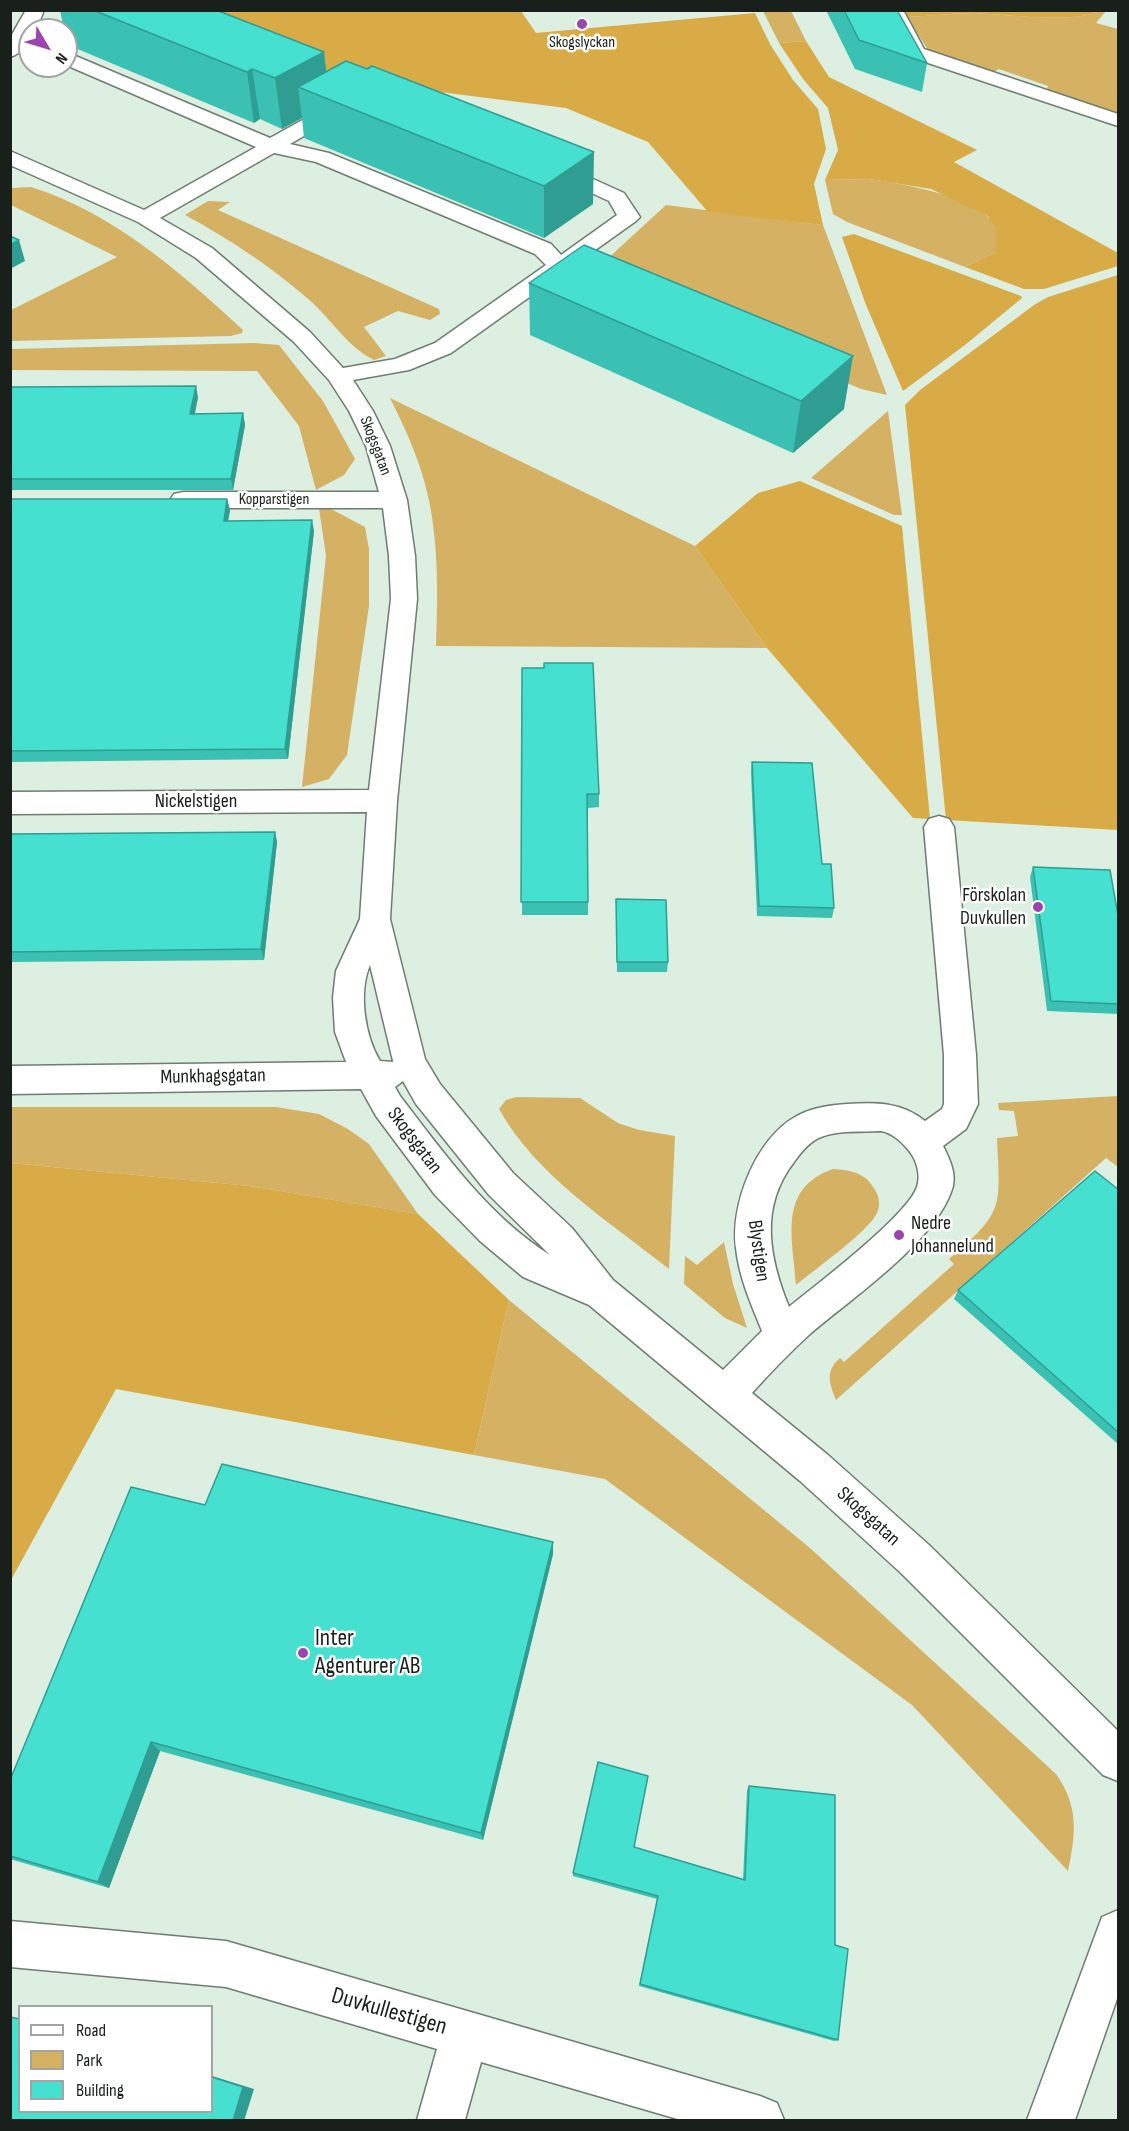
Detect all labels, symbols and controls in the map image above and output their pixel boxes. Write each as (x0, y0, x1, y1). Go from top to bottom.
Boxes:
marker: Skogslyckan (575, 17, 589, 31)
north arrow (18, 18, 78, 78)
place label: Skogslyckan (549, 33, 615, 53)
text: N (51, 49, 71, 67)
street label: Skogsgatan (355, 414, 395, 478)
street label: Kopparstigen (239, 490, 309, 510)
street label: Nickelstigen (155, 790, 237, 814)
place label: Förskolan Duvkullen (960, 884, 1026, 931)
marker: Förskolan Duvkullen (1031, 900, 1045, 914)
street label: Munkhagsgatan (160, 1064, 266, 1090)
street label: Skogsgatan (381, 1103, 447, 1179)
place label: Nedre Johannelund (911, 1212, 994, 1259)
street label: Blystigen (742, 1219, 774, 1283)
marker: Nedre Johannelund (892, 1228, 906, 1242)
street label: Skogsgatan (831, 1482, 905, 1552)
place label: Inter Agenturer AB (315, 1625, 420, 1681)
marker: Inter Agenturer AB (296, 1646, 310, 1660)
street label: Duvkullestigen (328, 1982, 450, 2042)
legend (18, 2005, 213, 2113)
text: Road (76, 2020, 106, 2041)
text: Park (76, 2050, 102, 2071)
text: Building (76, 2080, 124, 2101)

